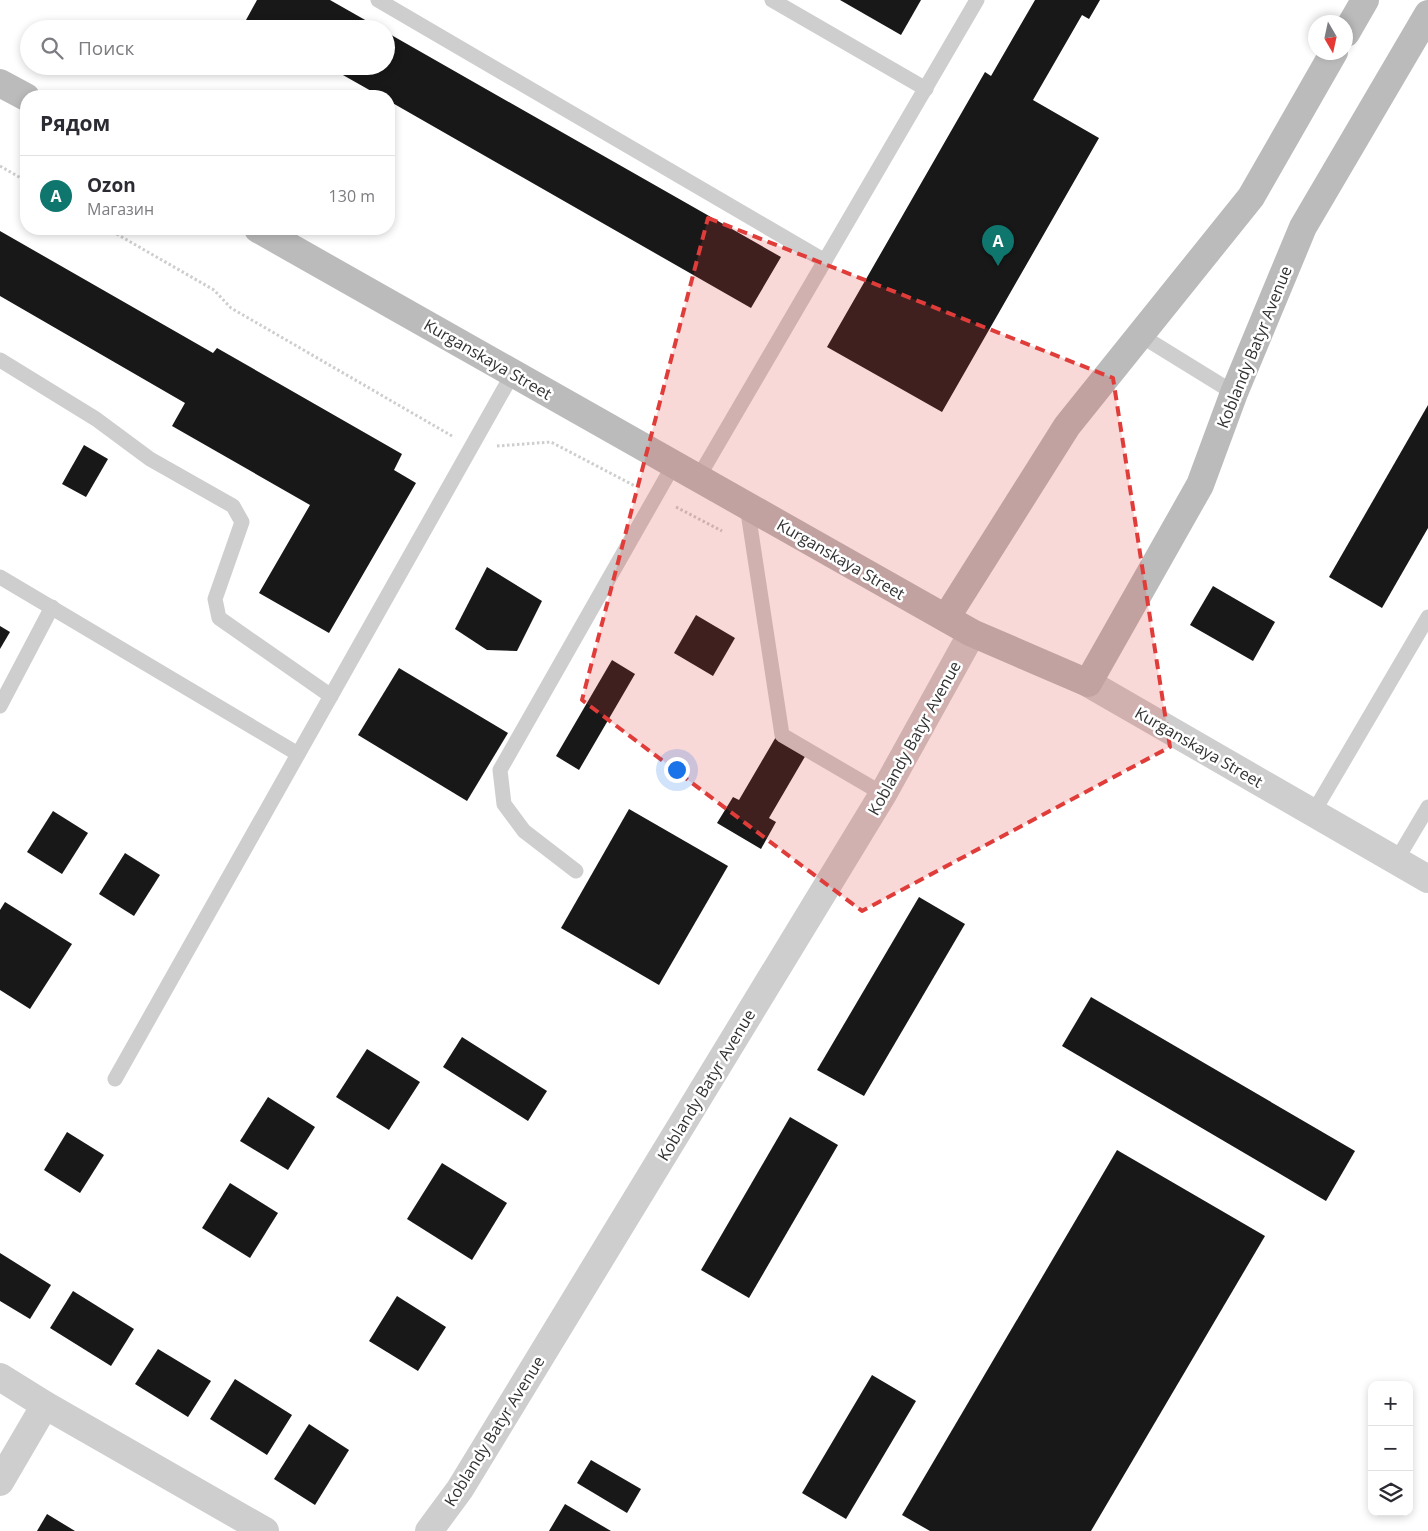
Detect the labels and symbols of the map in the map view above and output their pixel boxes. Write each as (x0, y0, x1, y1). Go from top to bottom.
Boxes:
north arrow (1308, 15, 1353, 60)
pin: A (982, 225, 1014, 266)
street label: Koblandy Batyr Avenue (1211, 263, 1297, 431)
street label: Kurganskaya Street (420, 313, 556, 405)
street label: Kurganskaya Street (773, 513, 909, 605)
street label: Koblandy Batyr Avenue (862, 657, 966, 819)
street label: Kurganskaya Street (1131, 701, 1267, 793)
your location (664, 757, 690, 783)
street label: Koblandy Batyr Avenue (652, 1005, 760, 1165)
street label: Koblandy Batyr Avenue (439, 1352, 549, 1510)

